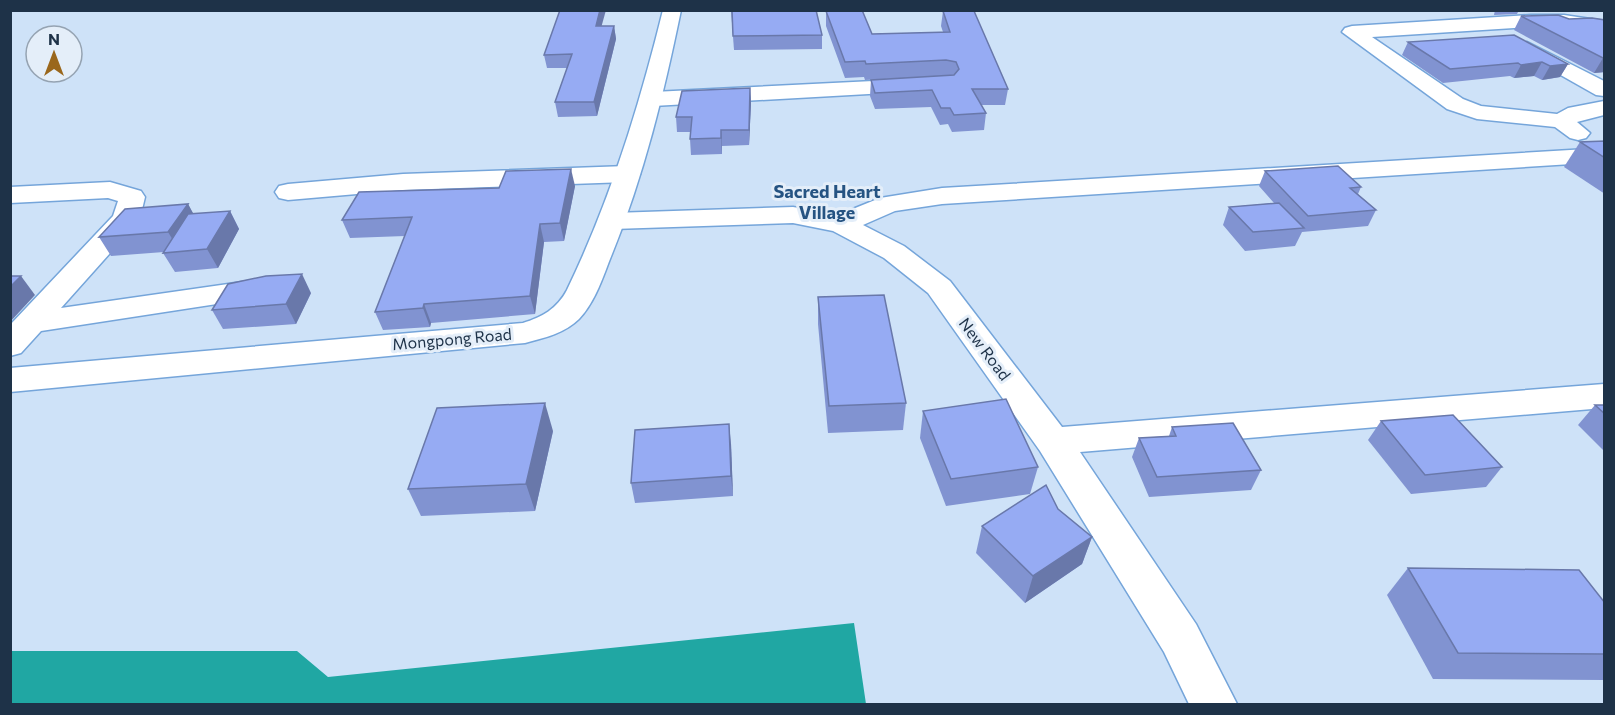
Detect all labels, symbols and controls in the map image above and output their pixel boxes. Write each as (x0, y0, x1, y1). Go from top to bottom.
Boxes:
north arrow (24, 24, 84, 84)
text: N (48, 29, 60, 48)
district label: Sacred Heart Village (773, 180, 881, 223)
street label: New Road (956, 314, 1015, 384)
street label: Mongpong Road (391, 324, 513, 353)

